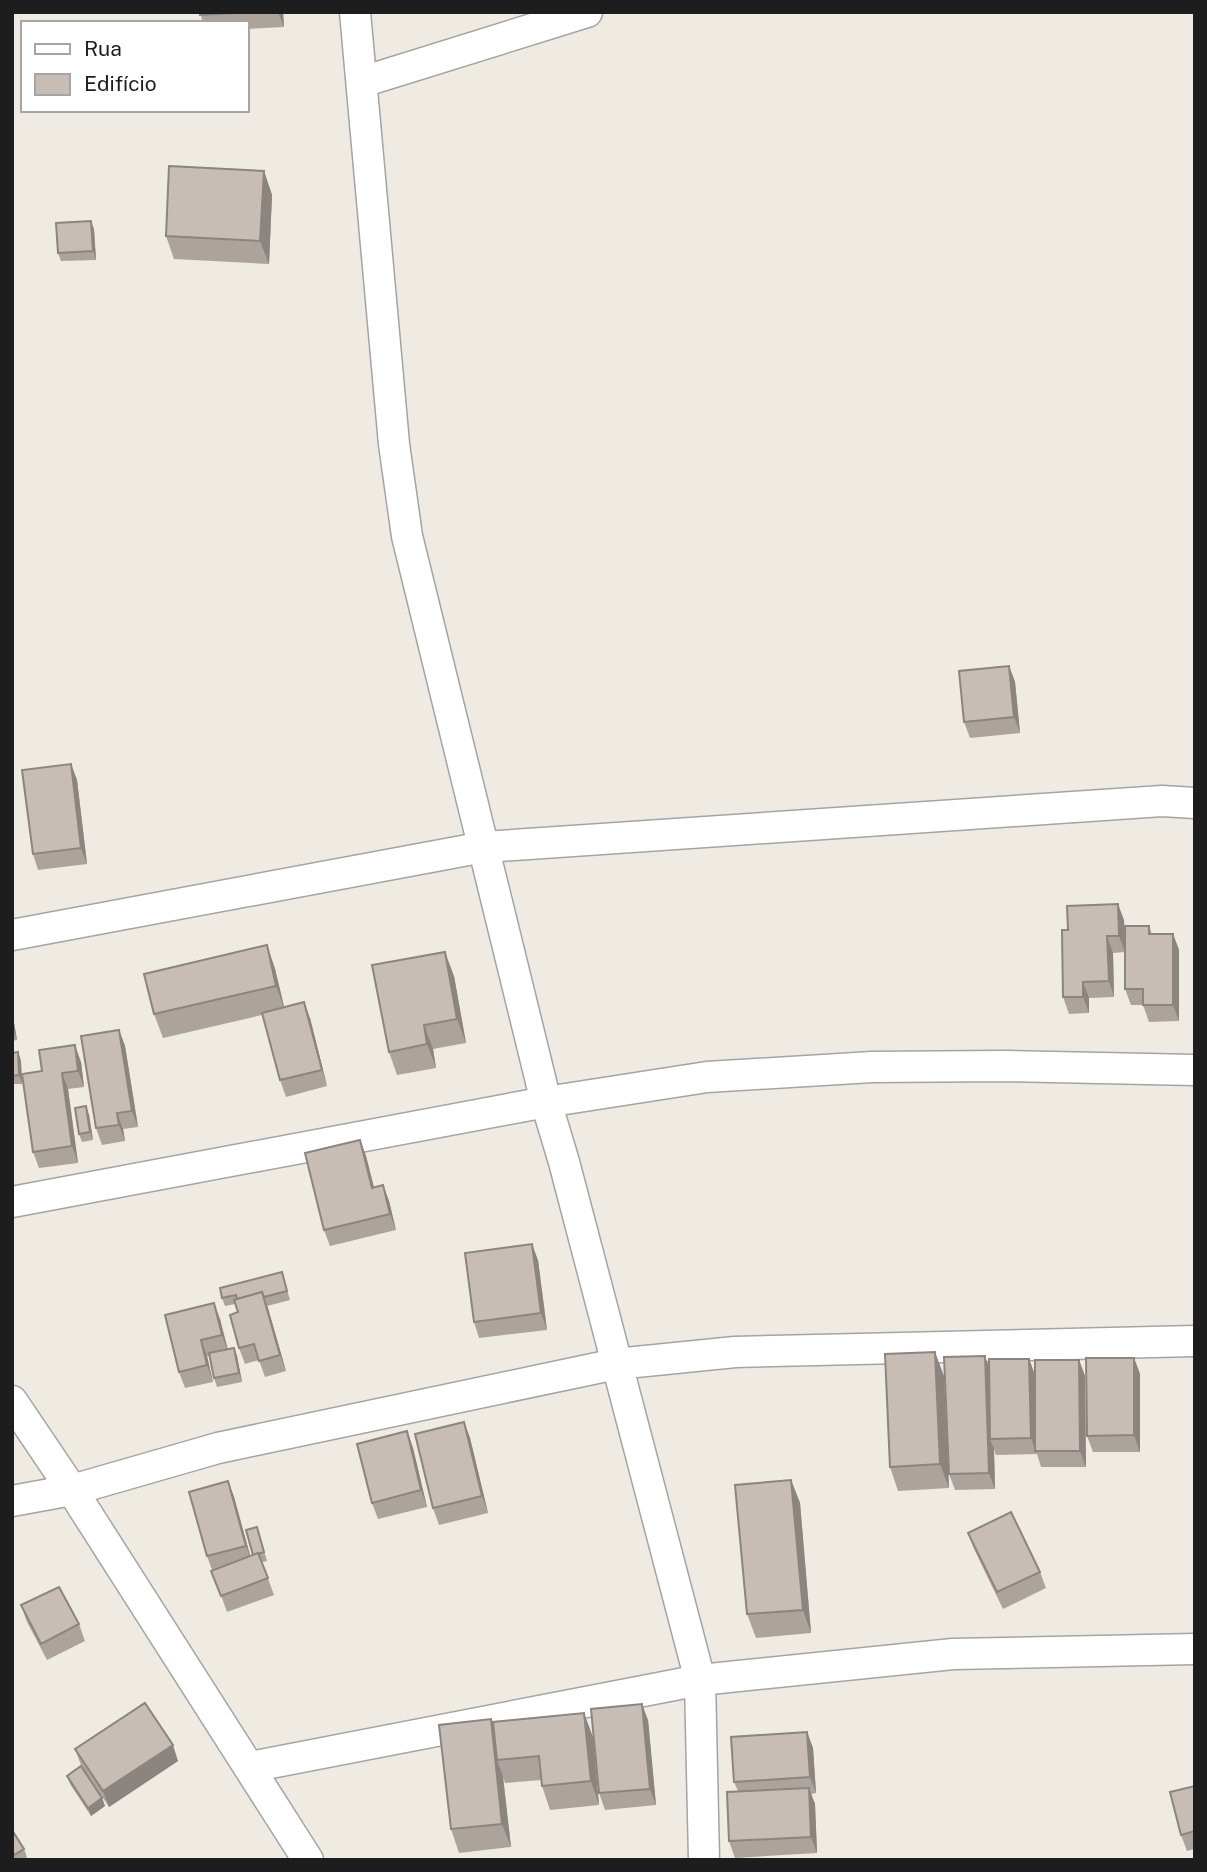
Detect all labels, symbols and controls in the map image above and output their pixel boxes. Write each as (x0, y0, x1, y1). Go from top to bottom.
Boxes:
legend (21, 21, 248, 112)
text: Rua (84, 36, 122, 61)
text: Edifício (84, 71, 157, 96)

